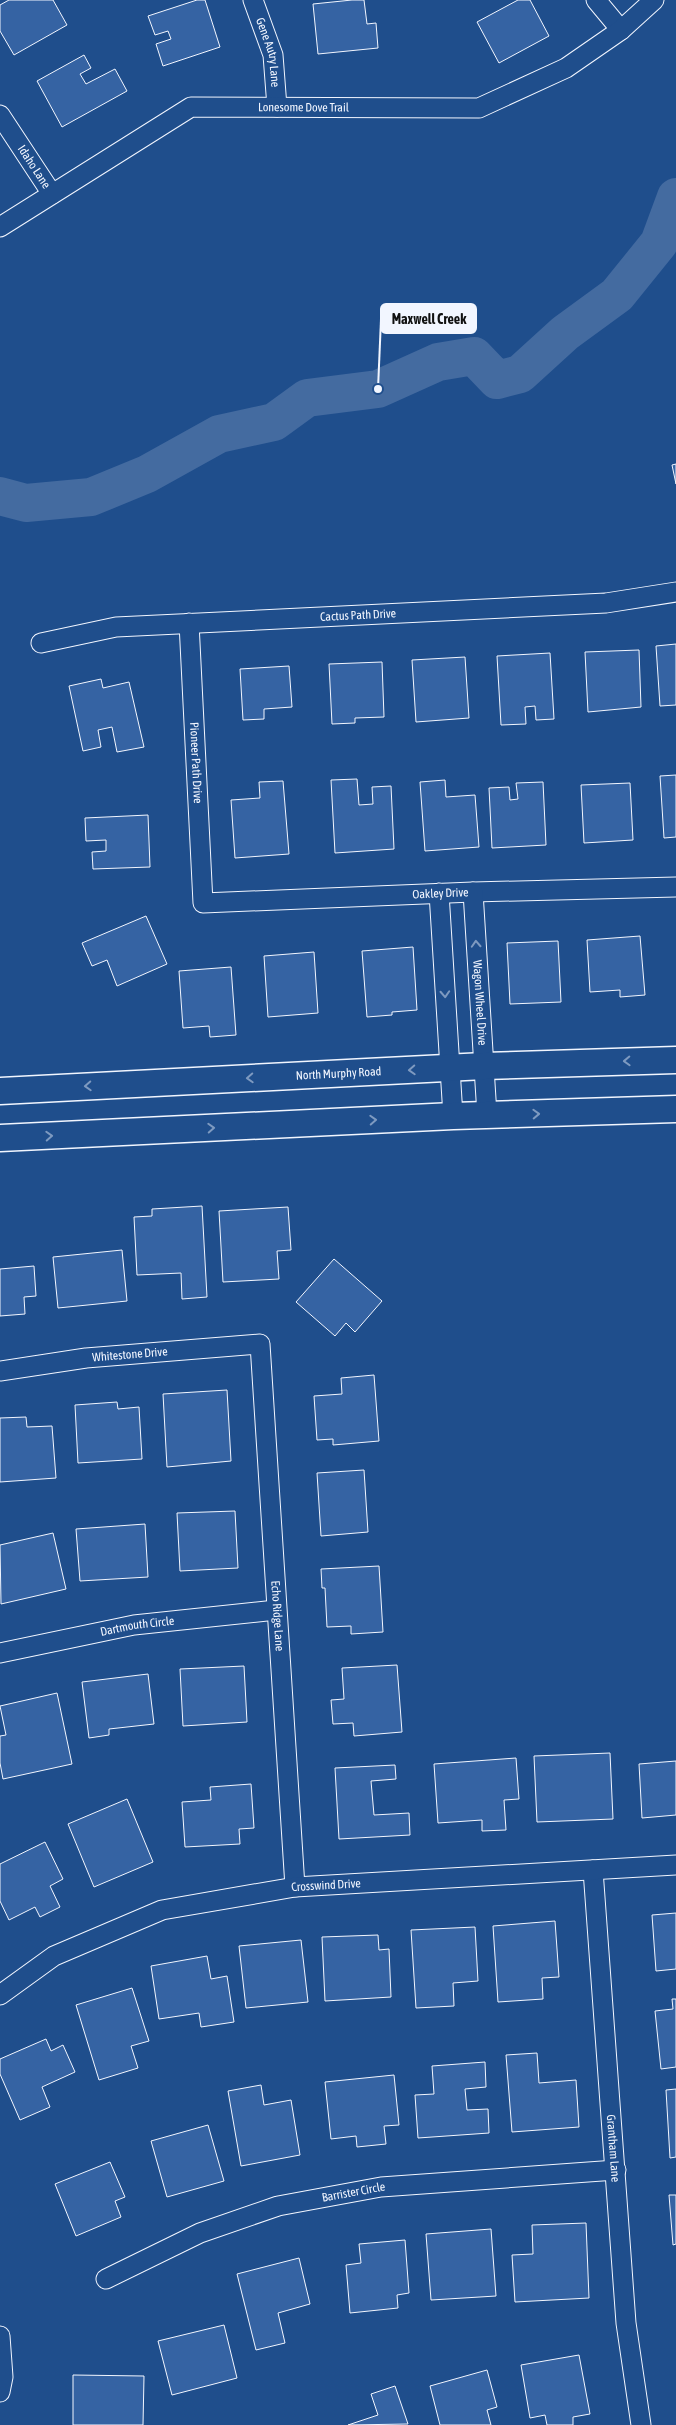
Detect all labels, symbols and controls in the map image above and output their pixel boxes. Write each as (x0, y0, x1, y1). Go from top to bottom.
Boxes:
street label: Gene Autry Lane (253, 16, 282, 88)
street label: Lonesome Dove Trail (258, 100, 350, 115)
street label: Idaho Lane (15, 142, 53, 191)
callout: Maxwell Creek (381, 304, 476, 333)
text: Maxwell Creek (392, 311, 467, 327)
street label: Cactus Path Drive (320, 606, 396, 624)
street label: Pioneer Path Drive (187, 722, 205, 804)
street label: Oakley Drive (412, 885, 469, 901)
one-way arrow (471, 940, 482, 948)
street label: Wagon Wheel Drive (470, 960, 490, 1046)
one-way arrow (440, 990, 451, 998)
one-way arrow (623, 1056, 631, 1066)
street label: North Murphy Road (295, 1064, 382, 1083)
one-way arrow (408, 1064, 416, 1075)
one-way arrow (246, 1073, 254, 1083)
one-way arrow (84, 1081, 92, 1092)
one-way arrow (532, 1108, 540, 1119)
one-way arrow (370, 1115, 378, 1125)
one-way arrow (208, 1123, 215, 1133)
one-way arrow (45, 1130, 53, 1141)
street label: Whitestone Drive (92, 1344, 168, 1364)
street label: Echo Ridge Lane (268, 1580, 287, 1652)
street label: Dartmouth Circle (99, 1614, 175, 1639)
street label: Crosswind Drive (290, 1876, 361, 1895)
street label: Grantham Lane (604, 2114, 623, 2183)
street label: Barrister Circle (321, 2180, 386, 2205)

